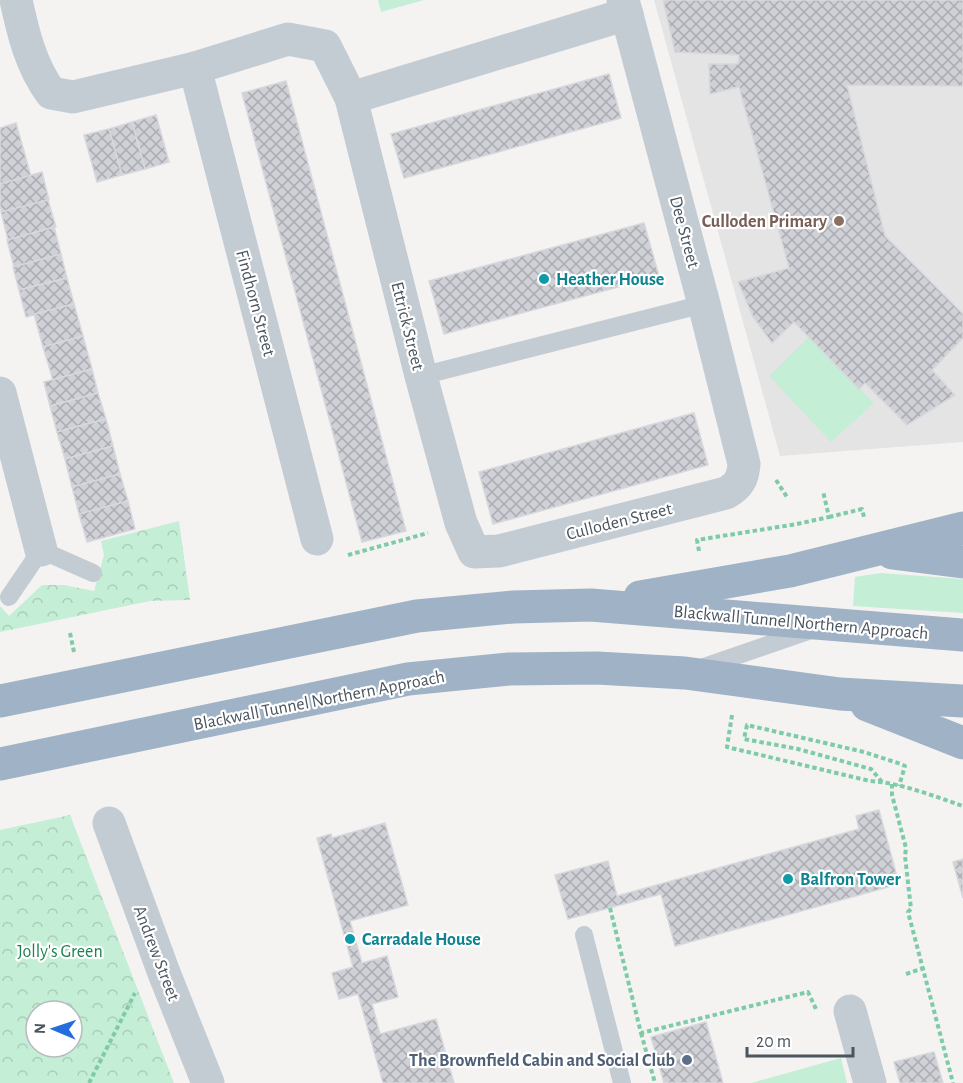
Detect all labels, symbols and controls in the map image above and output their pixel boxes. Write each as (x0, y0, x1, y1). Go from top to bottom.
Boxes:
street label: Dee Street (666, 194, 702, 270)
place label: Culloden Primary (702, 213, 828, 231)
marker: Culloden Primary (832, 214, 846, 228)
street label: Findhorn Street (232, 248, 278, 359)
place label: Heather House (556, 271, 664, 289)
marker: Heather House (537, 272, 551, 286)
street label: Ettrick Street (387, 280, 427, 373)
street label: Culloden Street (565, 500, 674, 544)
street label: Blackwall Tunnel Northern Approach (673, 603, 929, 643)
street label: Blackwall Tunnel Northern Approach (192, 668, 446, 734)
place label: Balfron Tower (800, 871, 901, 889)
marker: Balfron Tower (781, 872, 795, 886)
street label: Andrew Street (130, 903, 183, 1004)
place label: Carradale House (362, 931, 481, 949)
marker: Carradale House (343, 932, 357, 946)
park label: Jolly's Green (17, 943, 103, 961)
north arrow (24, 999, 84, 1059)
scale bar (747, 1020, 854, 1058)
text: N (32, 1023, 48, 1034)
text: 20 m (756, 1033, 791, 1051)
place label: The Brownfield Cabin and Social Club (409, 1052, 675, 1070)
marker: The Brownfield Cabin and Social Club (680, 1053, 694, 1067)

